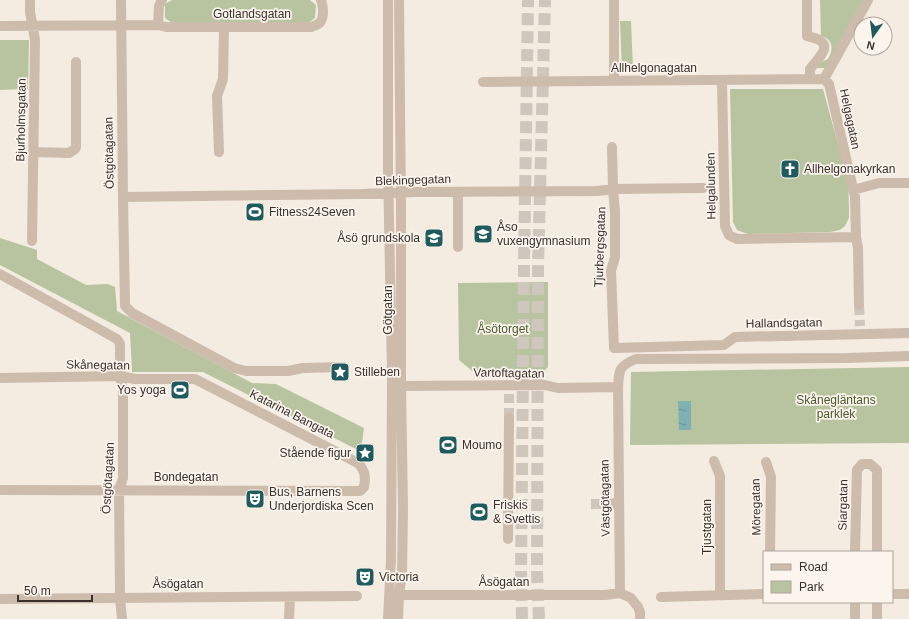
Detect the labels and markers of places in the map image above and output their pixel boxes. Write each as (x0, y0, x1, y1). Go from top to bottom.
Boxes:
church icon: Allhelgonakyrkan (779, 158, 801, 180)
place label: Allhelgonakyrkan (804, 162, 895, 176)
sports icon: Fitness24Seven (244, 201, 266, 223)
place label: Fitness24Seven (269, 205, 355, 219)
place label: Åso vuxengymnasium (497, 219, 590, 248)
school or university icon: Åso vuxengymnasium (472, 223, 494, 245)
school or university icon: Åsö grundskola (423, 227, 445, 249)
place label: Åsö grundskola (337, 230, 420, 245)
place icon: Stilleben (329, 361, 351, 383)
place label: Stilleben (354, 365, 400, 379)
sports icon: Yos yoga (169, 379, 191, 401)
place label: Yos yoga (117, 383, 166, 397)
sports icon: Moumo (437, 434, 459, 456)
place label: Moumo (462, 438, 502, 452)
place icon: Stående figur (354, 442, 376, 464)
place label: Stående figur (280, 446, 351, 460)
place label: Bus, Barnens Underjordiska Scen (269, 485, 374, 513)
theatre icon: Bus, Barnens Underjordiska Scen (244, 488, 266, 510)
place label: Friskis & Svettis (493, 498, 540, 526)
sports icon: Friskis & Svettis (468, 501, 490, 523)
theatre icon: Victoria (354, 566, 376, 588)
place label: Victoria (379, 570, 419, 584)

